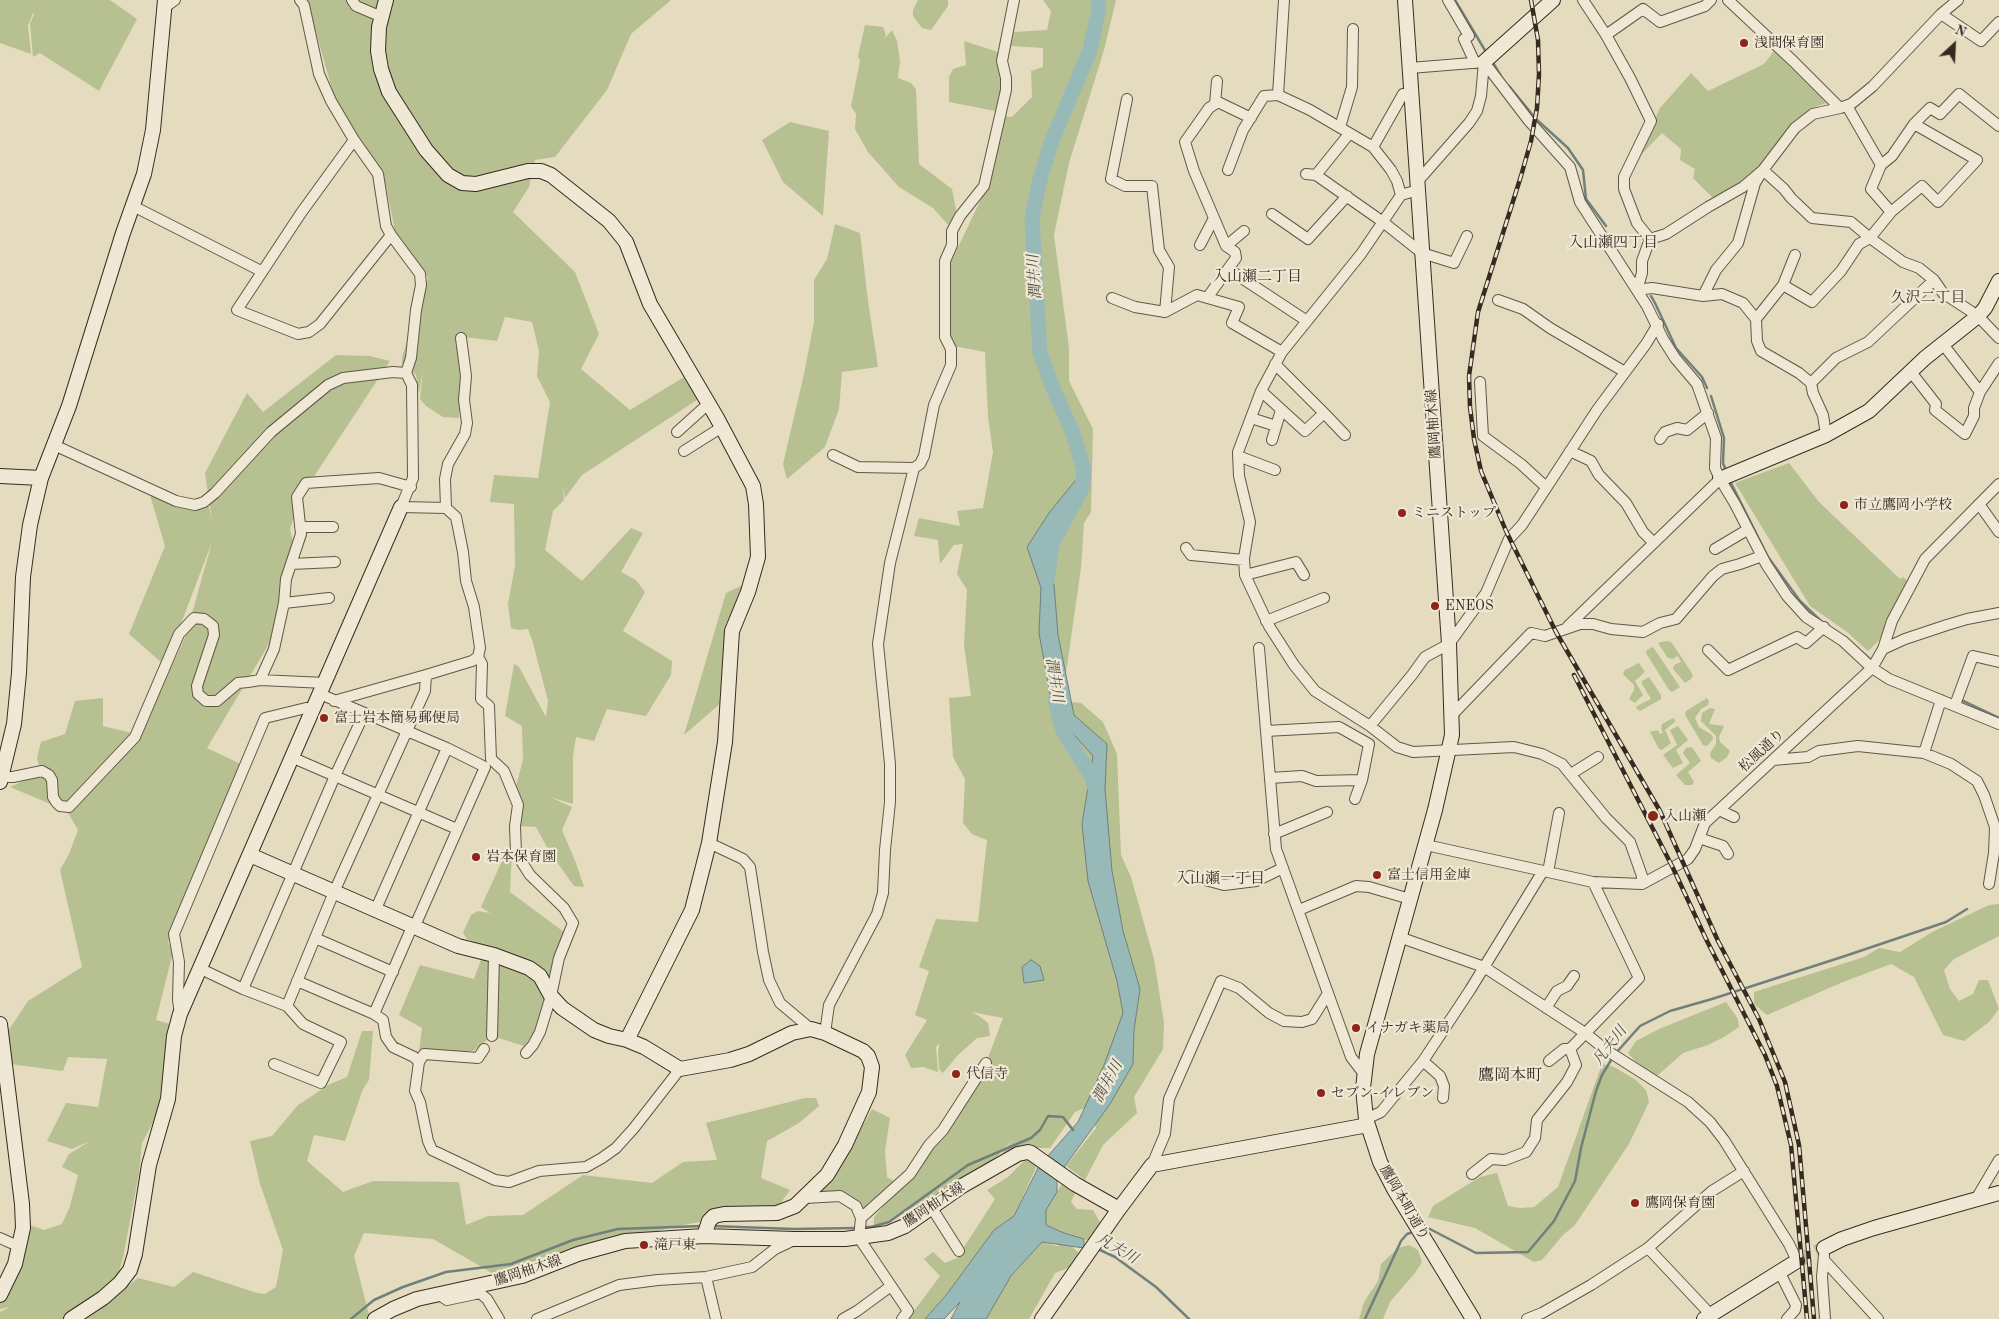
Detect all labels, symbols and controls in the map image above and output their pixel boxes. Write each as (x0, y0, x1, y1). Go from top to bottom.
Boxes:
north arrow (1929, 20, 1979, 70)
text: N (1953, 23, 1968, 40)
place label: 浅間保育園 (1754, 35, 1824, 51)
marker: 浅間保育園 (1738, 37, 1750, 49)
district label: 入山瀬四丁目 (1568, 234, 1658, 252)
water label: 潤井川 (1024, 254, 1046, 300)
district label: 入山瀬二丁目 (1212, 268, 1302, 286)
district label: 久沢二丁目 (1891, 289, 1965, 307)
street label: 鷹岡柚木線 (1423, 388, 1445, 460)
place label: 市立鷹岡小学校 (1854, 497, 1952, 513)
marker: 市立鷹岡小学校 (1838, 499, 1850, 511)
place label: ミニストップ (1412, 505, 1496, 521)
marker: ミニストップ (1396, 507, 1408, 519)
place label: ENEOS (1445, 598, 1494, 614)
marker: ENEOS (1429, 600, 1441, 612)
water label: 潤井川 (1042, 656, 1066, 704)
place label: 富士岩本簡易郵便局 (334, 710, 460, 726)
marker: 富士岩本簡易郵便局 (318, 712, 330, 724)
street label: 松風通り (1736, 726, 1788, 776)
place label: 入山瀬 (1664, 808, 1706, 824)
marker: 入山瀬 (1646, 809, 1660, 823)
place label: 岩本保育園 (486, 849, 556, 865)
marker: 岩本保育園 (470, 851, 482, 863)
place label: 富士信用金庫 (1387, 867, 1471, 883)
marker: 富士信用金庫 (1371, 869, 1383, 881)
district label: 入山瀬一丁目 (1175, 870, 1265, 888)
place label: イナガキ薬局 (1366, 1020, 1450, 1036)
marker: イナガキ薬局 (1350, 1022, 1362, 1034)
water label: 凡夫川 (1589, 1023, 1631, 1069)
water label: 潤井川 (1089, 1058, 1127, 1106)
place label: 代信寺 (966, 1066, 1008, 1082)
district label: 鷹岡本町 (1478, 1066, 1542, 1086)
marker: 代信寺 (950, 1068, 962, 1080)
place label: セブン-イレブン (1331, 1085, 1434, 1101)
marker: セブン-イレブン (1315, 1087, 1327, 1099)
street label: 鷹岡本町通り (1376, 1162, 1432, 1244)
street label: 鷹岡柚木線 (900, 1179, 968, 1231)
place label: 鷹岡保育園 (1645, 1195, 1715, 1211)
marker: 鷹岡保育園 (1629, 1197, 1641, 1209)
water label: 凡夫川 (1093, 1230, 1141, 1268)
place label: 滝戸東 (654, 1237, 696, 1253)
marker: 滝戸東 (638, 1239, 650, 1251)
street label: 鷹岡柚木線 (492, 1252, 564, 1290)

